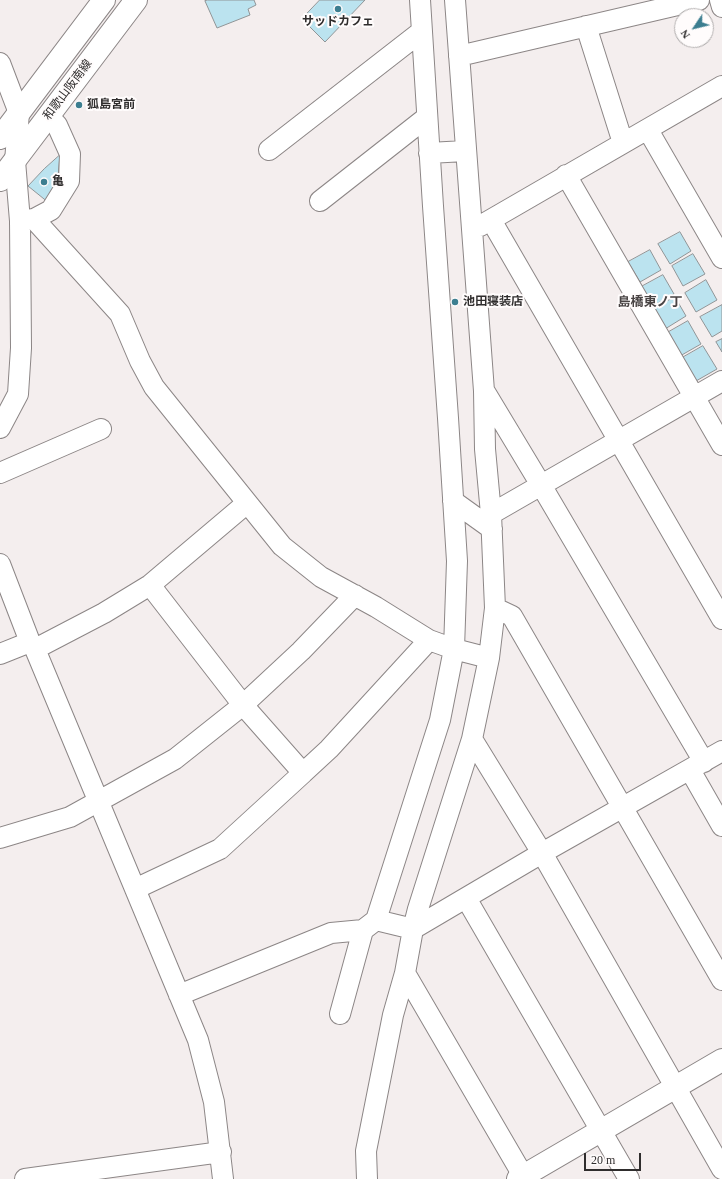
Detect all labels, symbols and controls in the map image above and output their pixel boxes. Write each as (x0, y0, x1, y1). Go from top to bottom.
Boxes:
marker: サッドカフェ (333, 4, 343, 14)
north arrow (674, 8, 714, 48)
place label: サッドカフェ (302, 15, 374, 29)
text: N (678, 28, 692, 41)
street label: 和歌山阪南線 (41, 57, 95, 123)
place label: 狐島宮前 (87, 98, 135, 112)
marker: 狐島宮前 (74, 100, 84, 110)
place label: 亀 (52, 175, 64, 189)
marker: 亀 (39, 177, 49, 187)
place label: 池田寝装店 (463, 295, 523, 309)
district label: 島橋東ノ丁 (618, 295, 682, 311)
marker: 池田寝装店 (450, 297, 460, 307)
scale bar (586, 1145, 643, 1171)
text: 20 m (591, 1153, 615, 1167)

